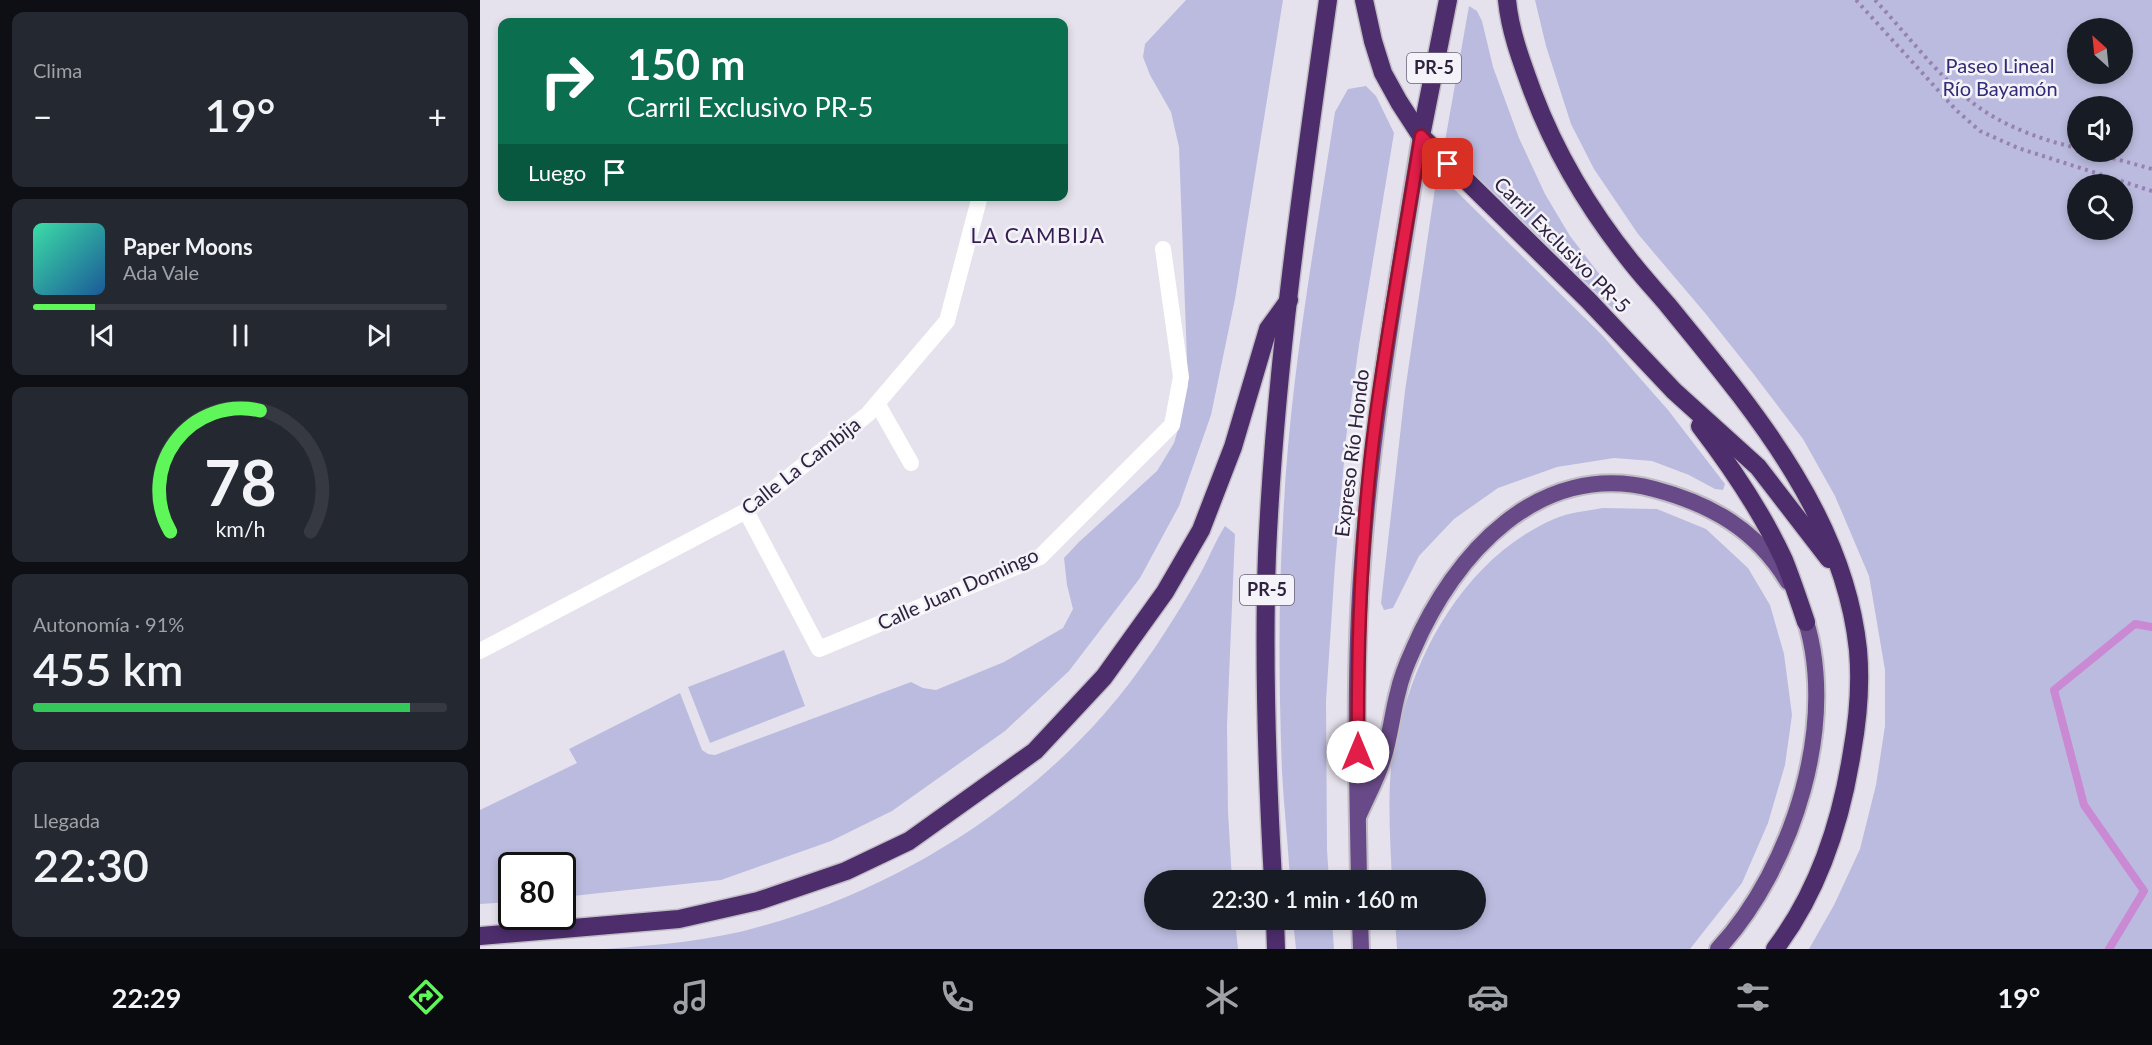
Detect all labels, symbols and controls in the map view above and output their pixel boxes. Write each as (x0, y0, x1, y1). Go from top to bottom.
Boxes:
north arrow (2067, 18, 2133, 84)
map controls (2067, 18, 2133, 240)
text: 150 m (627, 39, 745, 89)
icon: right (528, 42, 606, 120)
road number: PR-5 (1407, 53, 1461, 83)
park label: Paseo Lineal Río Bayamón (1942, 53, 2058, 100)
text: Clima (33, 58, 82, 82)
text: 19° (205, 88, 275, 142)
text: Carril Exclusivo PR-5 (627, 90, 873, 123)
text: − (33, 96, 52, 136)
text: + (428, 96, 447, 136)
button: sound (2067, 96, 2133, 162)
pin (1422, 138, 1473, 189)
icon: arrive (1431, 147, 1464, 180)
icon: arrive (598, 156, 631, 189)
text: Luego (528, 159, 586, 186)
street label: Carril Exclusivo PR-5 (1490, 171, 1636, 317)
button: search (2067, 174, 2133, 240)
district label: LA CAMBIJA (971, 222, 1105, 247)
text: Paper Moons (123, 233, 253, 260)
text: Ada Vale (123, 260, 199, 284)
icon: previous (86, 319, 119, 352)
icon: pause (224, 319, 257, 352)
icon: next (362, 319, 395, 352)
street label: Expreso Río Hondo (1329, 368, 1373, 538)
street label: Calle La Cambija (736, 411, 865, 519)
text: 78 (204, 444, 276, 519)
text: km/h (215, 516, 265, 542)
street label: Calle Juan Domingo (873, 542, 1042, 634)
road number: PR-5 (1240, 575, 1294, 605)
text: Autonomía · 91% (33, 612, 184, 636)
text: 455 km (33, 642, 183, 696)
position arrow (1326, 720, 1390, 784)
text: Llegada (33, 808, 100, 832)
text: 22:30 (33, 838, 149, 892)
speed limit sign: 80 (498, 852, 576, 930)
text: 22:30 · 1 min · 160 m (1212, 886, 1418, 913)
icon: directions (405, 976, 447, 1018)
icon: music (670, 976, 712, 1018)
icon: phone (936, 976, 978, 1018)
icon: climate (1201, 976, 1243, 1018)
icon: car (1467, 976, 1509, 1018)
icon: filters (1732, 976, 1774, 1018)
text: 22:29 (112, 981, 181, 1014)
text: 19° (1998, 981, 2040, 1014)

